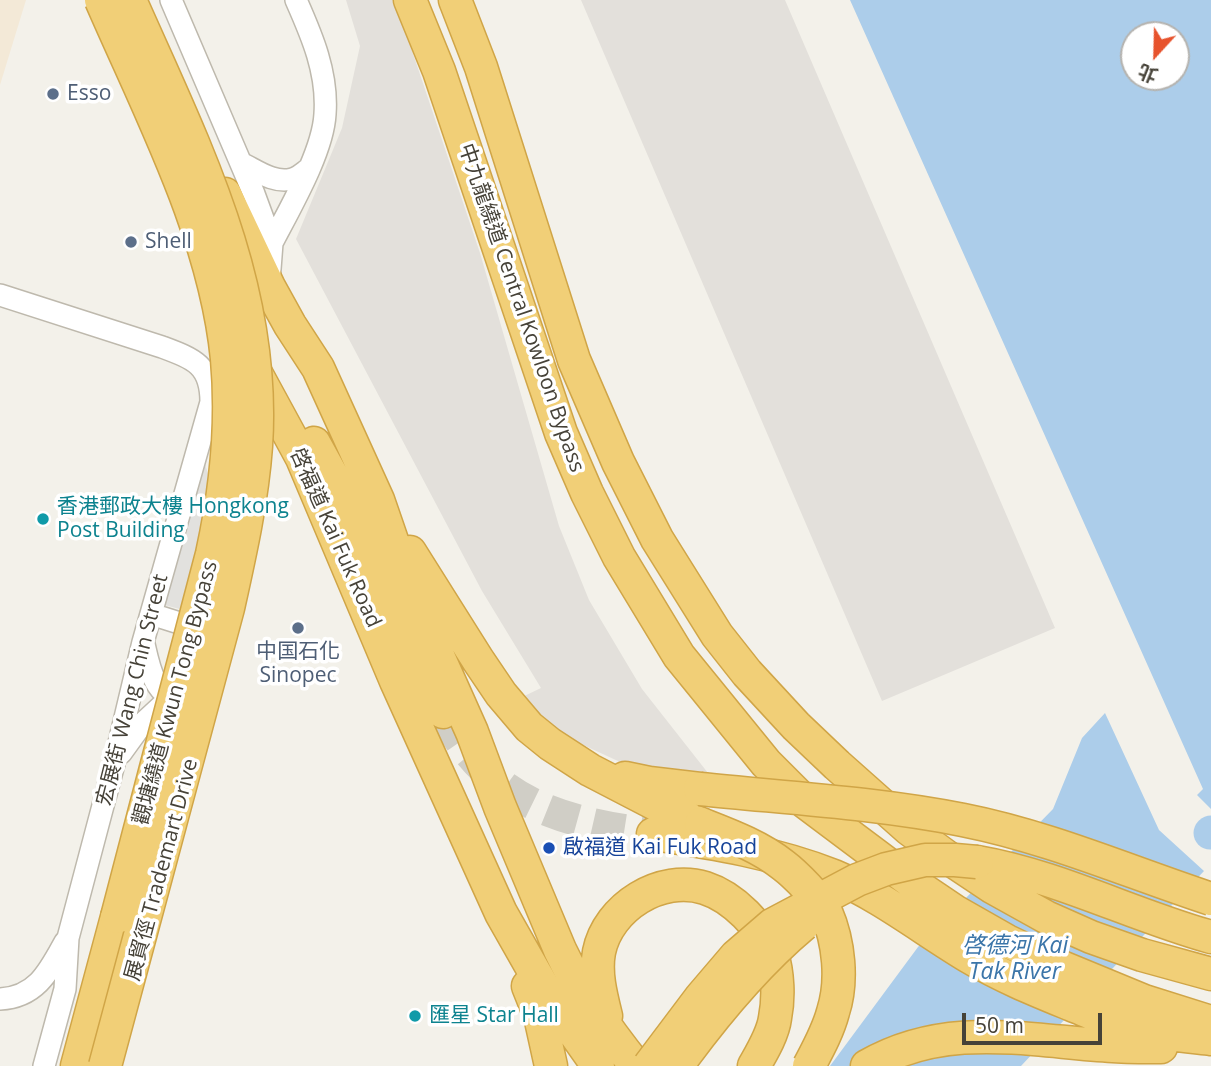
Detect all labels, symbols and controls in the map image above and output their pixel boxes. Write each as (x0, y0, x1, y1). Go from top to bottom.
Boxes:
north arrow (1120, 21, 1190, 91)
text: 北 (1134, 58, 1162, 89)
place label: Esso (67, 81, 111, 107)
marker: Esso (45, 86, 61, 102)
street label: 中九龍繞道 Central Kowloon Bypass (453, 140, 589, 476)
place label: Shell (145, 229, 192, 255)
marker: Shell (123, 234, 139, 250)
street label: 啓福道 Kai Fuk Road (284, 444, 386, 632)
place label: 香港郵政大樓 Hongkong Post Building (57, 494, 289, 544)
marker: 香港郵政大樓 Hongkong Post Building (35, 511, 51, 527)
street label: 觀塘繞道 Kwun Tong Bypass (129, 558, 223, 828)
street label: 宏展街 Wang Chin Street (92, 572, 174, 808)
marker: 中国石化 Sinopec (290, 620, 306, 636)
place label: 中国石化 Sinopec (256, 639, 340, 689)
street label: 展貿徑 Trademart Drive (120, 756, 204, 984)
place label: 啟福道 Kai Fuk Road (563, 835, 757, 861)
marker: 啟福道 Kai Fuk Road (541, 840, 557, 856)
water label: 啓德河 Kai Tak River (962, 932, 1068, 986)
scale bar (966, 1000, 1106, 1044)
place label: 匯星 Star Hall (429, 1003, 559, 1029)
marker: 匯星 Star Hall (407, 1008, 423, 1024)
text: 50 m (975, 1011, 1024, 1039)

